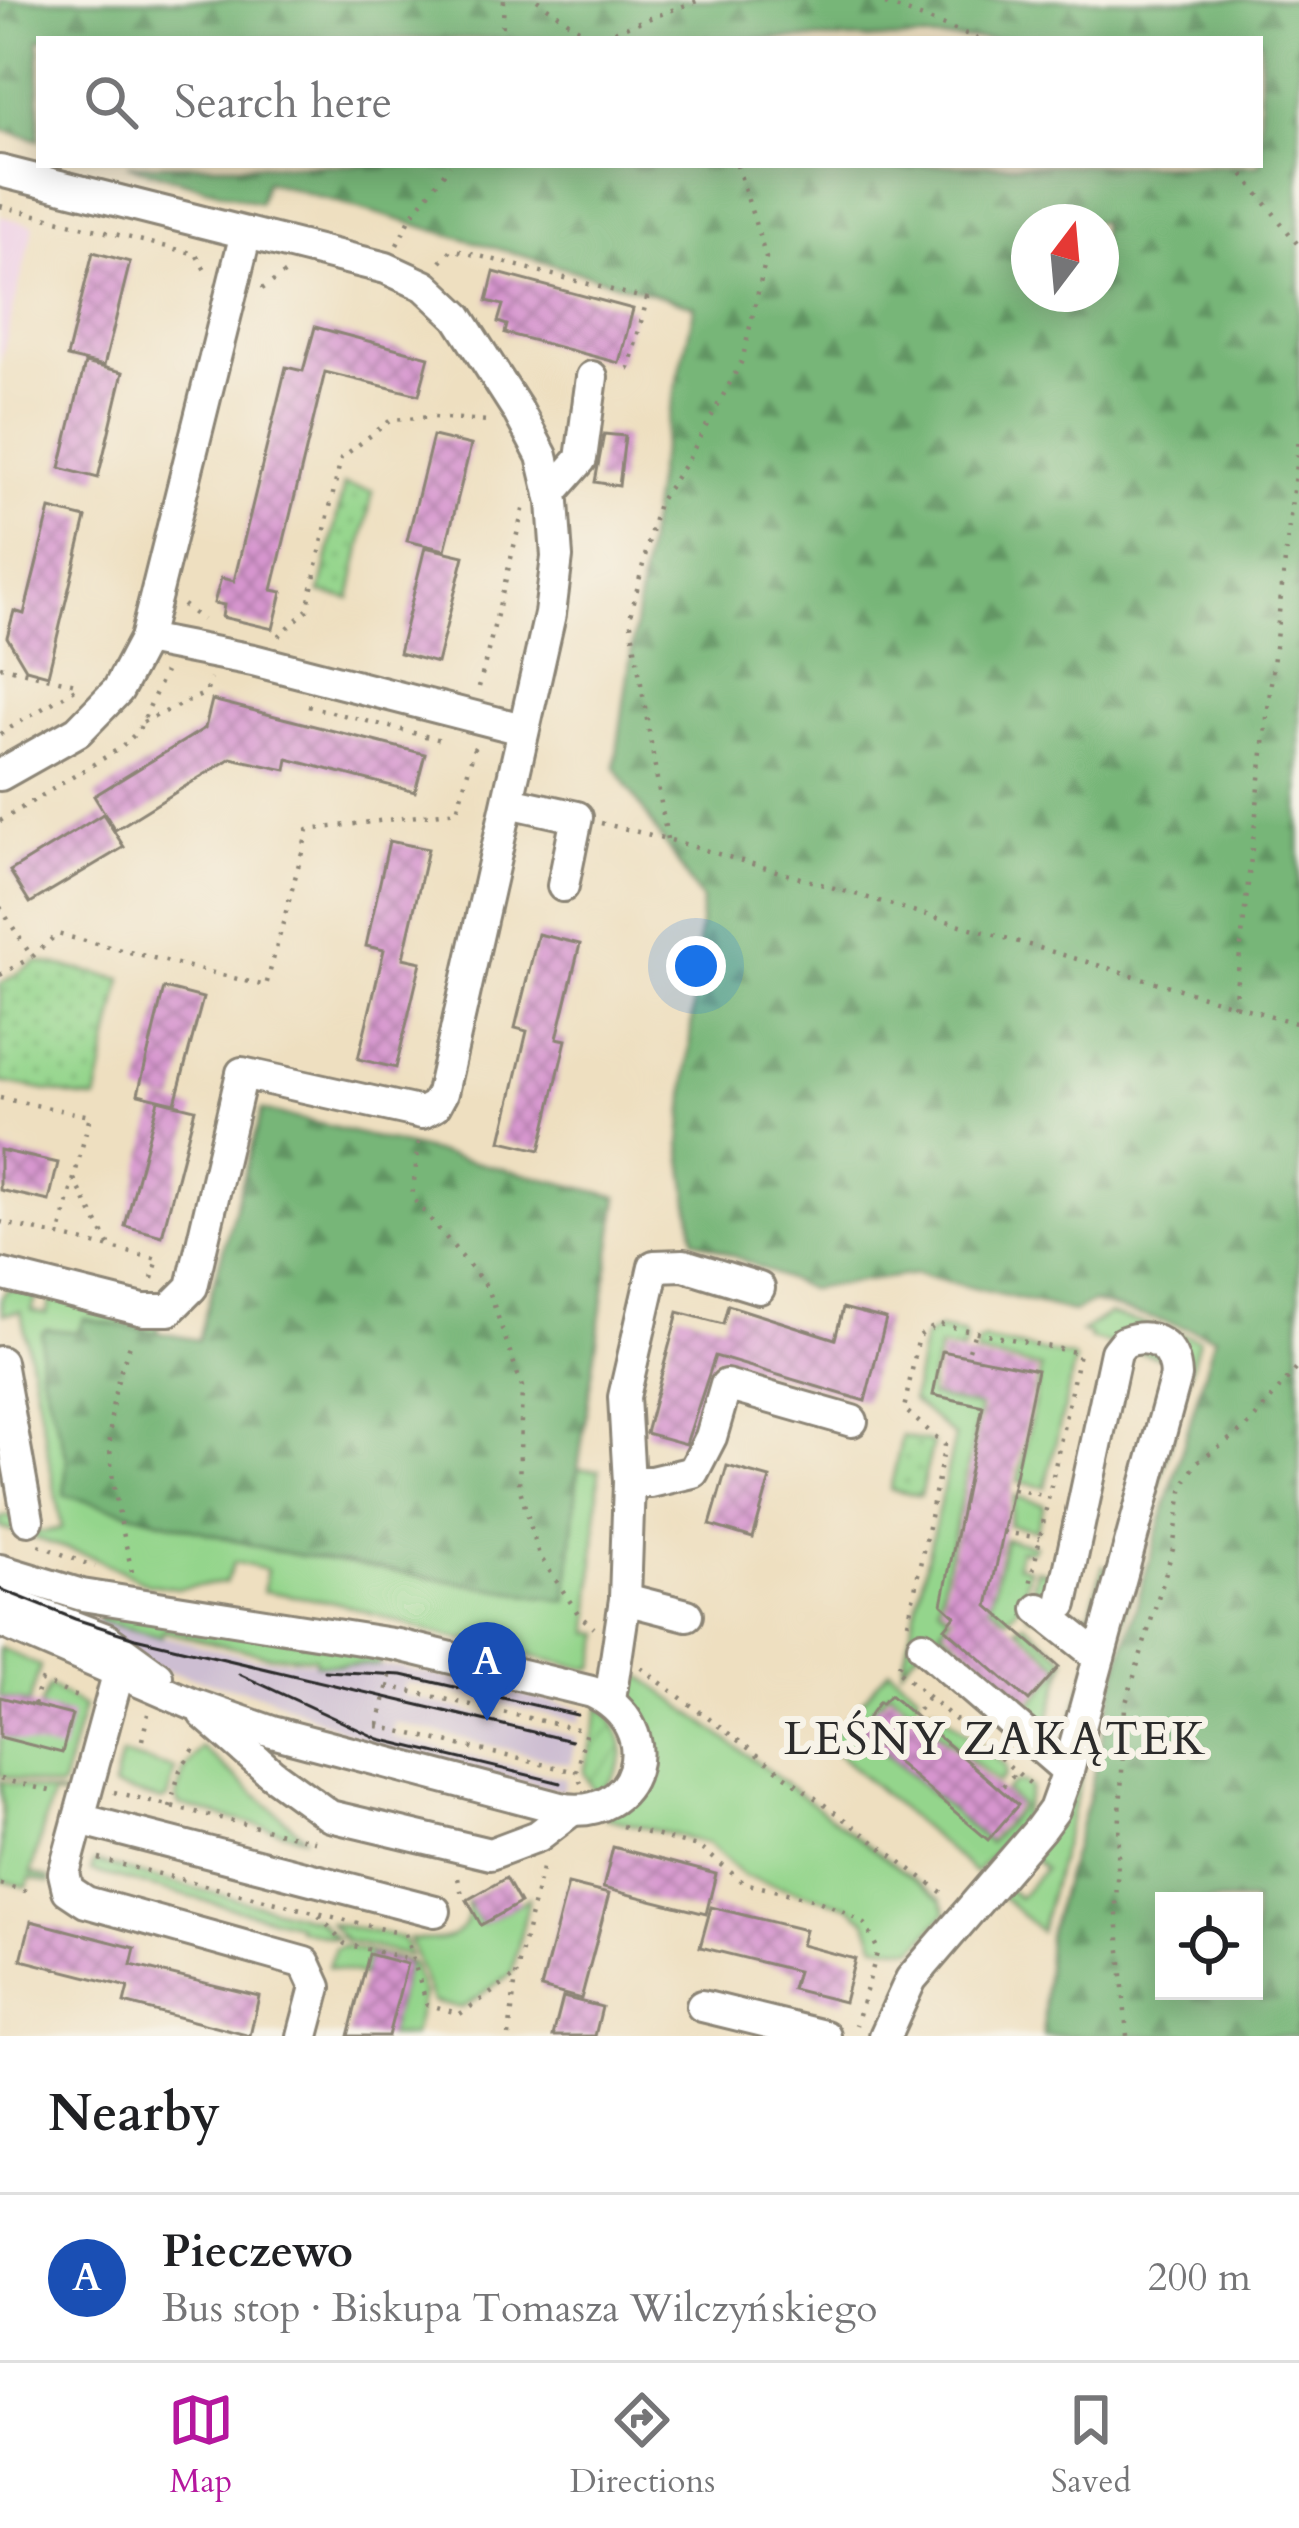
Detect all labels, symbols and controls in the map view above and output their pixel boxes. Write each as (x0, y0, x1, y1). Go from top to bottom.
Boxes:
search box (36, 36, 1263, 168)
icon: search (78, 69, 144, 135)
text: Search here (174, 72, 392, 133)
north arrow (1011, 204, 1119, 312)
your location (666, 936, 726, 996)
pin: A (448, 1622, 526, 1721)
district label: LEŚNY ZAKĄTEK (784, 1709, 1208, 1770)
map controls (1155, 1892, 1263, 2000)
button: locate (1155, 1892, 1263, 2000)
text: Nearby (48, 2079, 220, 2149)
text: Pieczewo (162, 2221, 353, 2282)
text: A (72, 2251, 102, 2304)
text: 200 m (1148, 2251, 1251, 2304)
text: Bus stop · Biskupa Tomasza Wilczyńskiego (162, 2282, 877, 2335)
tab: Map (168, 2387, 234, 2504)
tab: Directions (570, 2387, 715, 2504)
tab: Saved (1051, 2387, 1131, 2504)

